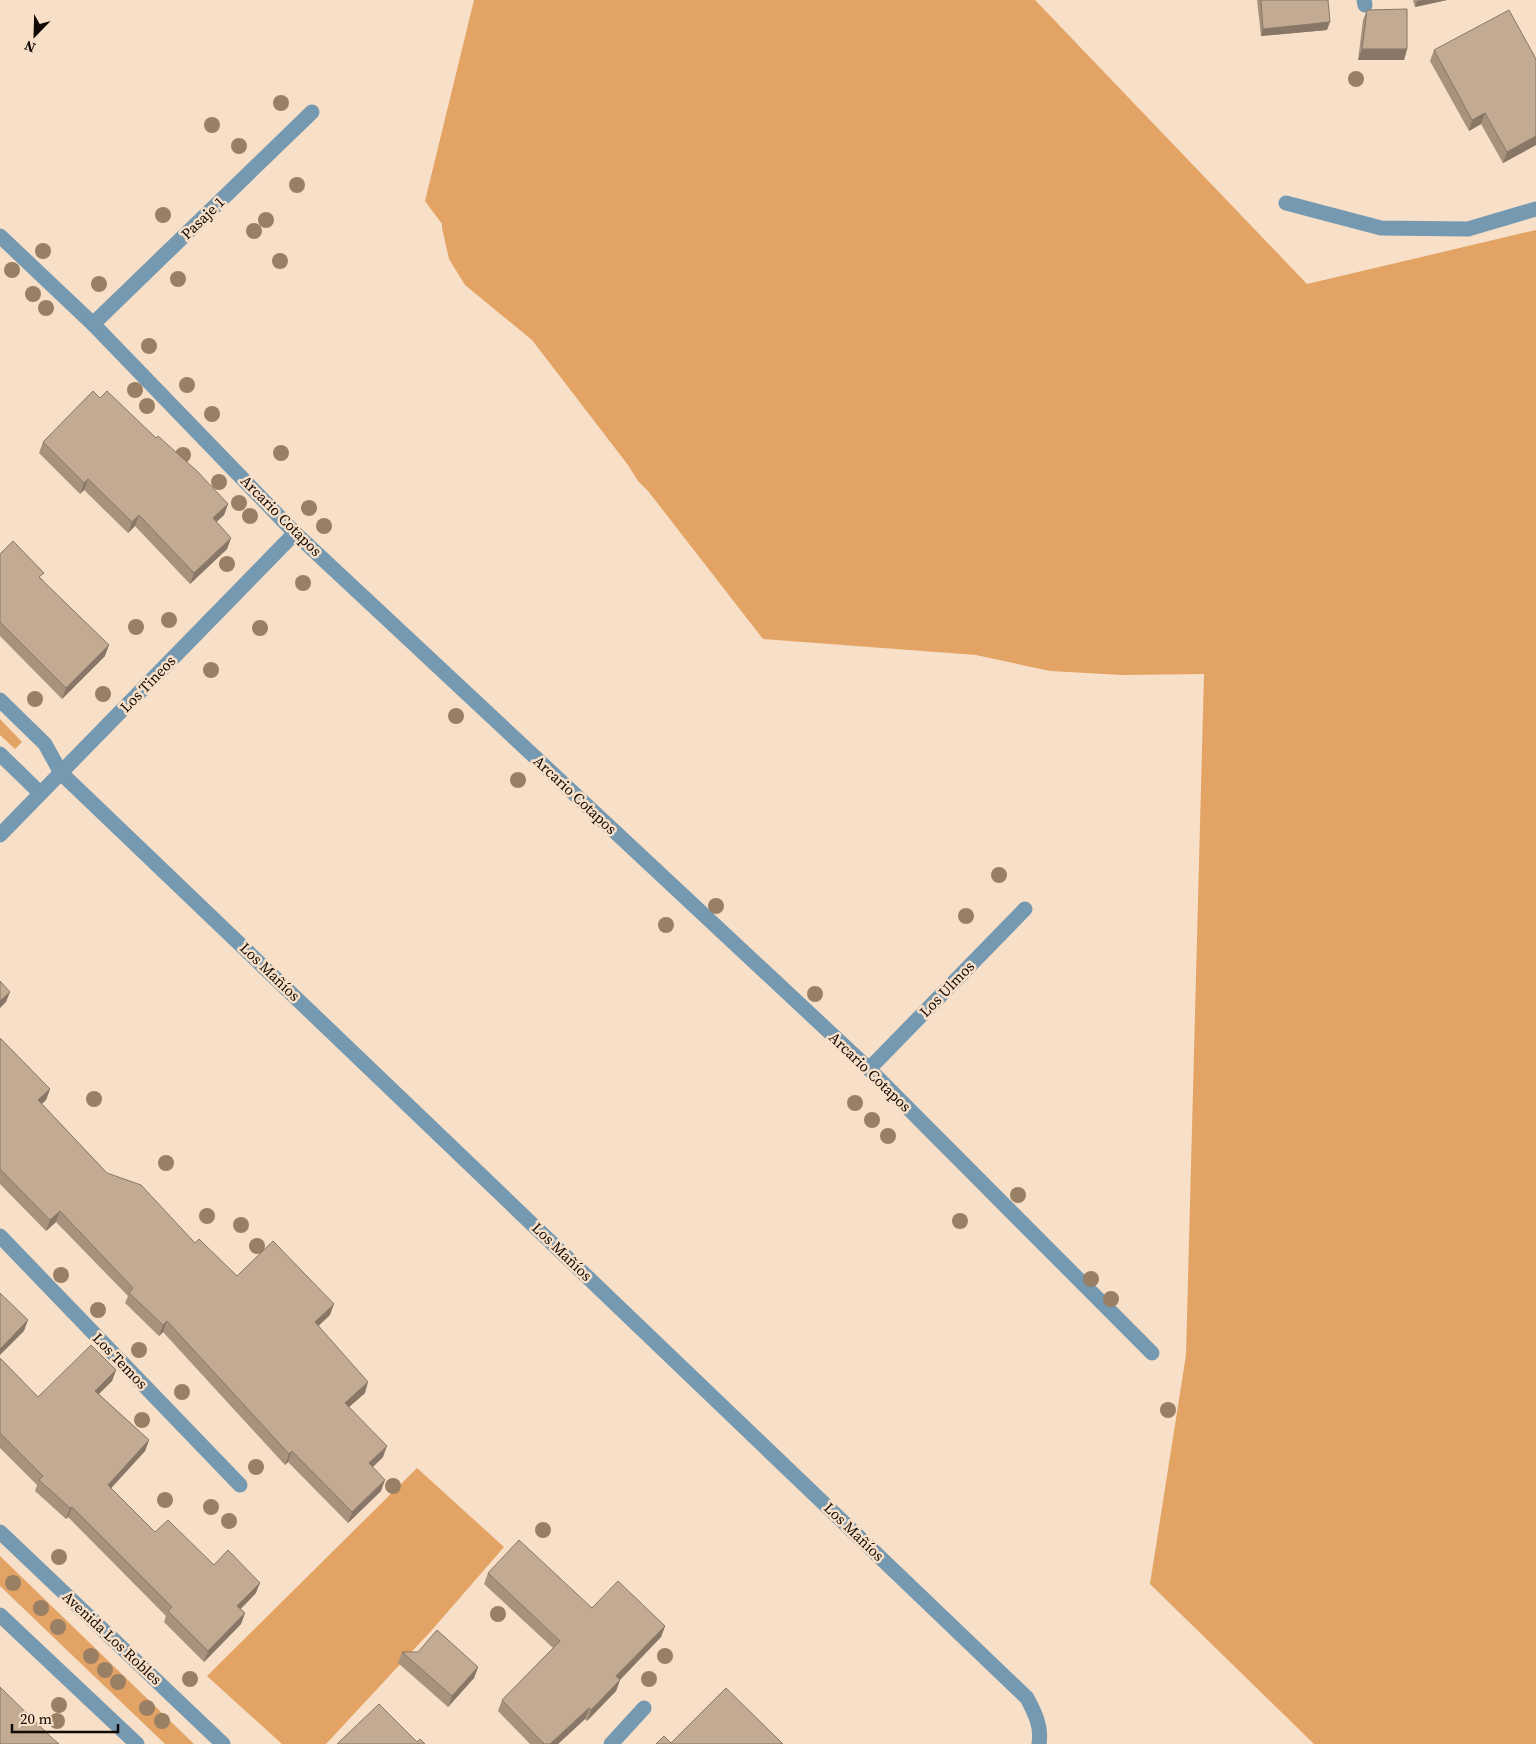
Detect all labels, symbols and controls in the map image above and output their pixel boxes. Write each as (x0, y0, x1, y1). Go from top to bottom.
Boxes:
north arrow (10, 10, 60, 60)
text: N (21, 36, 39, 58)
street label: Pasaje 1 (176, 192, 229, 244)
street label: Arcario Cotapos (236, 470, 327, 561)
street label: Los Tineos (115, 650, 180, 717)
street label: Arcario Cotapos (529, 751, 622, 839)
street label: Los Mañíos (236, 938, 305, 1006)
street label: Los Ulmos (914, 956, 979, 1021)
street label: Arcario Cotapos (825, 1027, 916, 1116)
street label: Los Mañíos (528, 1218, 597, 1286)
street label: Los Temos (88, 1328, 153, 1393)
street label: Los Mañíos (820, 1498, 889, 1566)
street label: Avenida Los Robles (58, 1586, 167, 1689)
scale bar (12, 1702, 119, 1734)
text: 20 m (20, 1708, 52, 1729)

